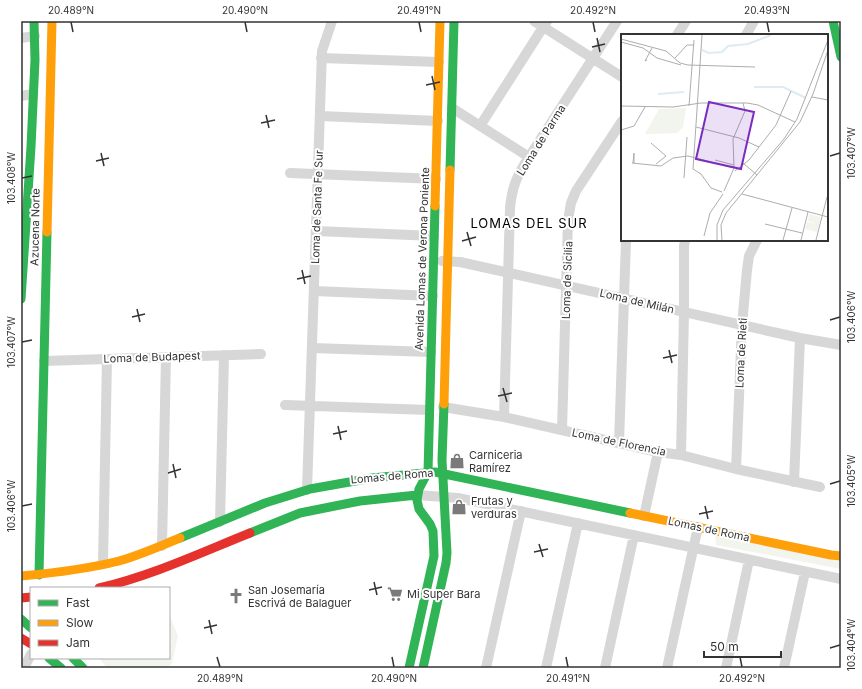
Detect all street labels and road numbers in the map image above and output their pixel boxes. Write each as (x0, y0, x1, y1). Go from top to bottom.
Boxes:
street label: Loma de Parma (514, 102, 568, 178)
street label: Loma de Santa Fe Sur (308, 150, 326, 264)
street label: Avenida Lomas de Verona Poniente (412, 167, 432, 351)
street label: Azucena Norte (27, 188, 43, 266)
street label: Loma de Sicilia (559, 241, 575, 319)
street label: Loma de Milán (598, 286, 676, 316)
street label: Loma de Rieti (732, 317, 750, 389)
street label: Loma de Budapest (103, 348, 201, 366)
street label: Loma de Florencia (571, 425, 667, 459)
street label: Lomas de Roma (350, 465, 434, 487)
street label: Lomas de Roma (667, 514, 751, 544)

